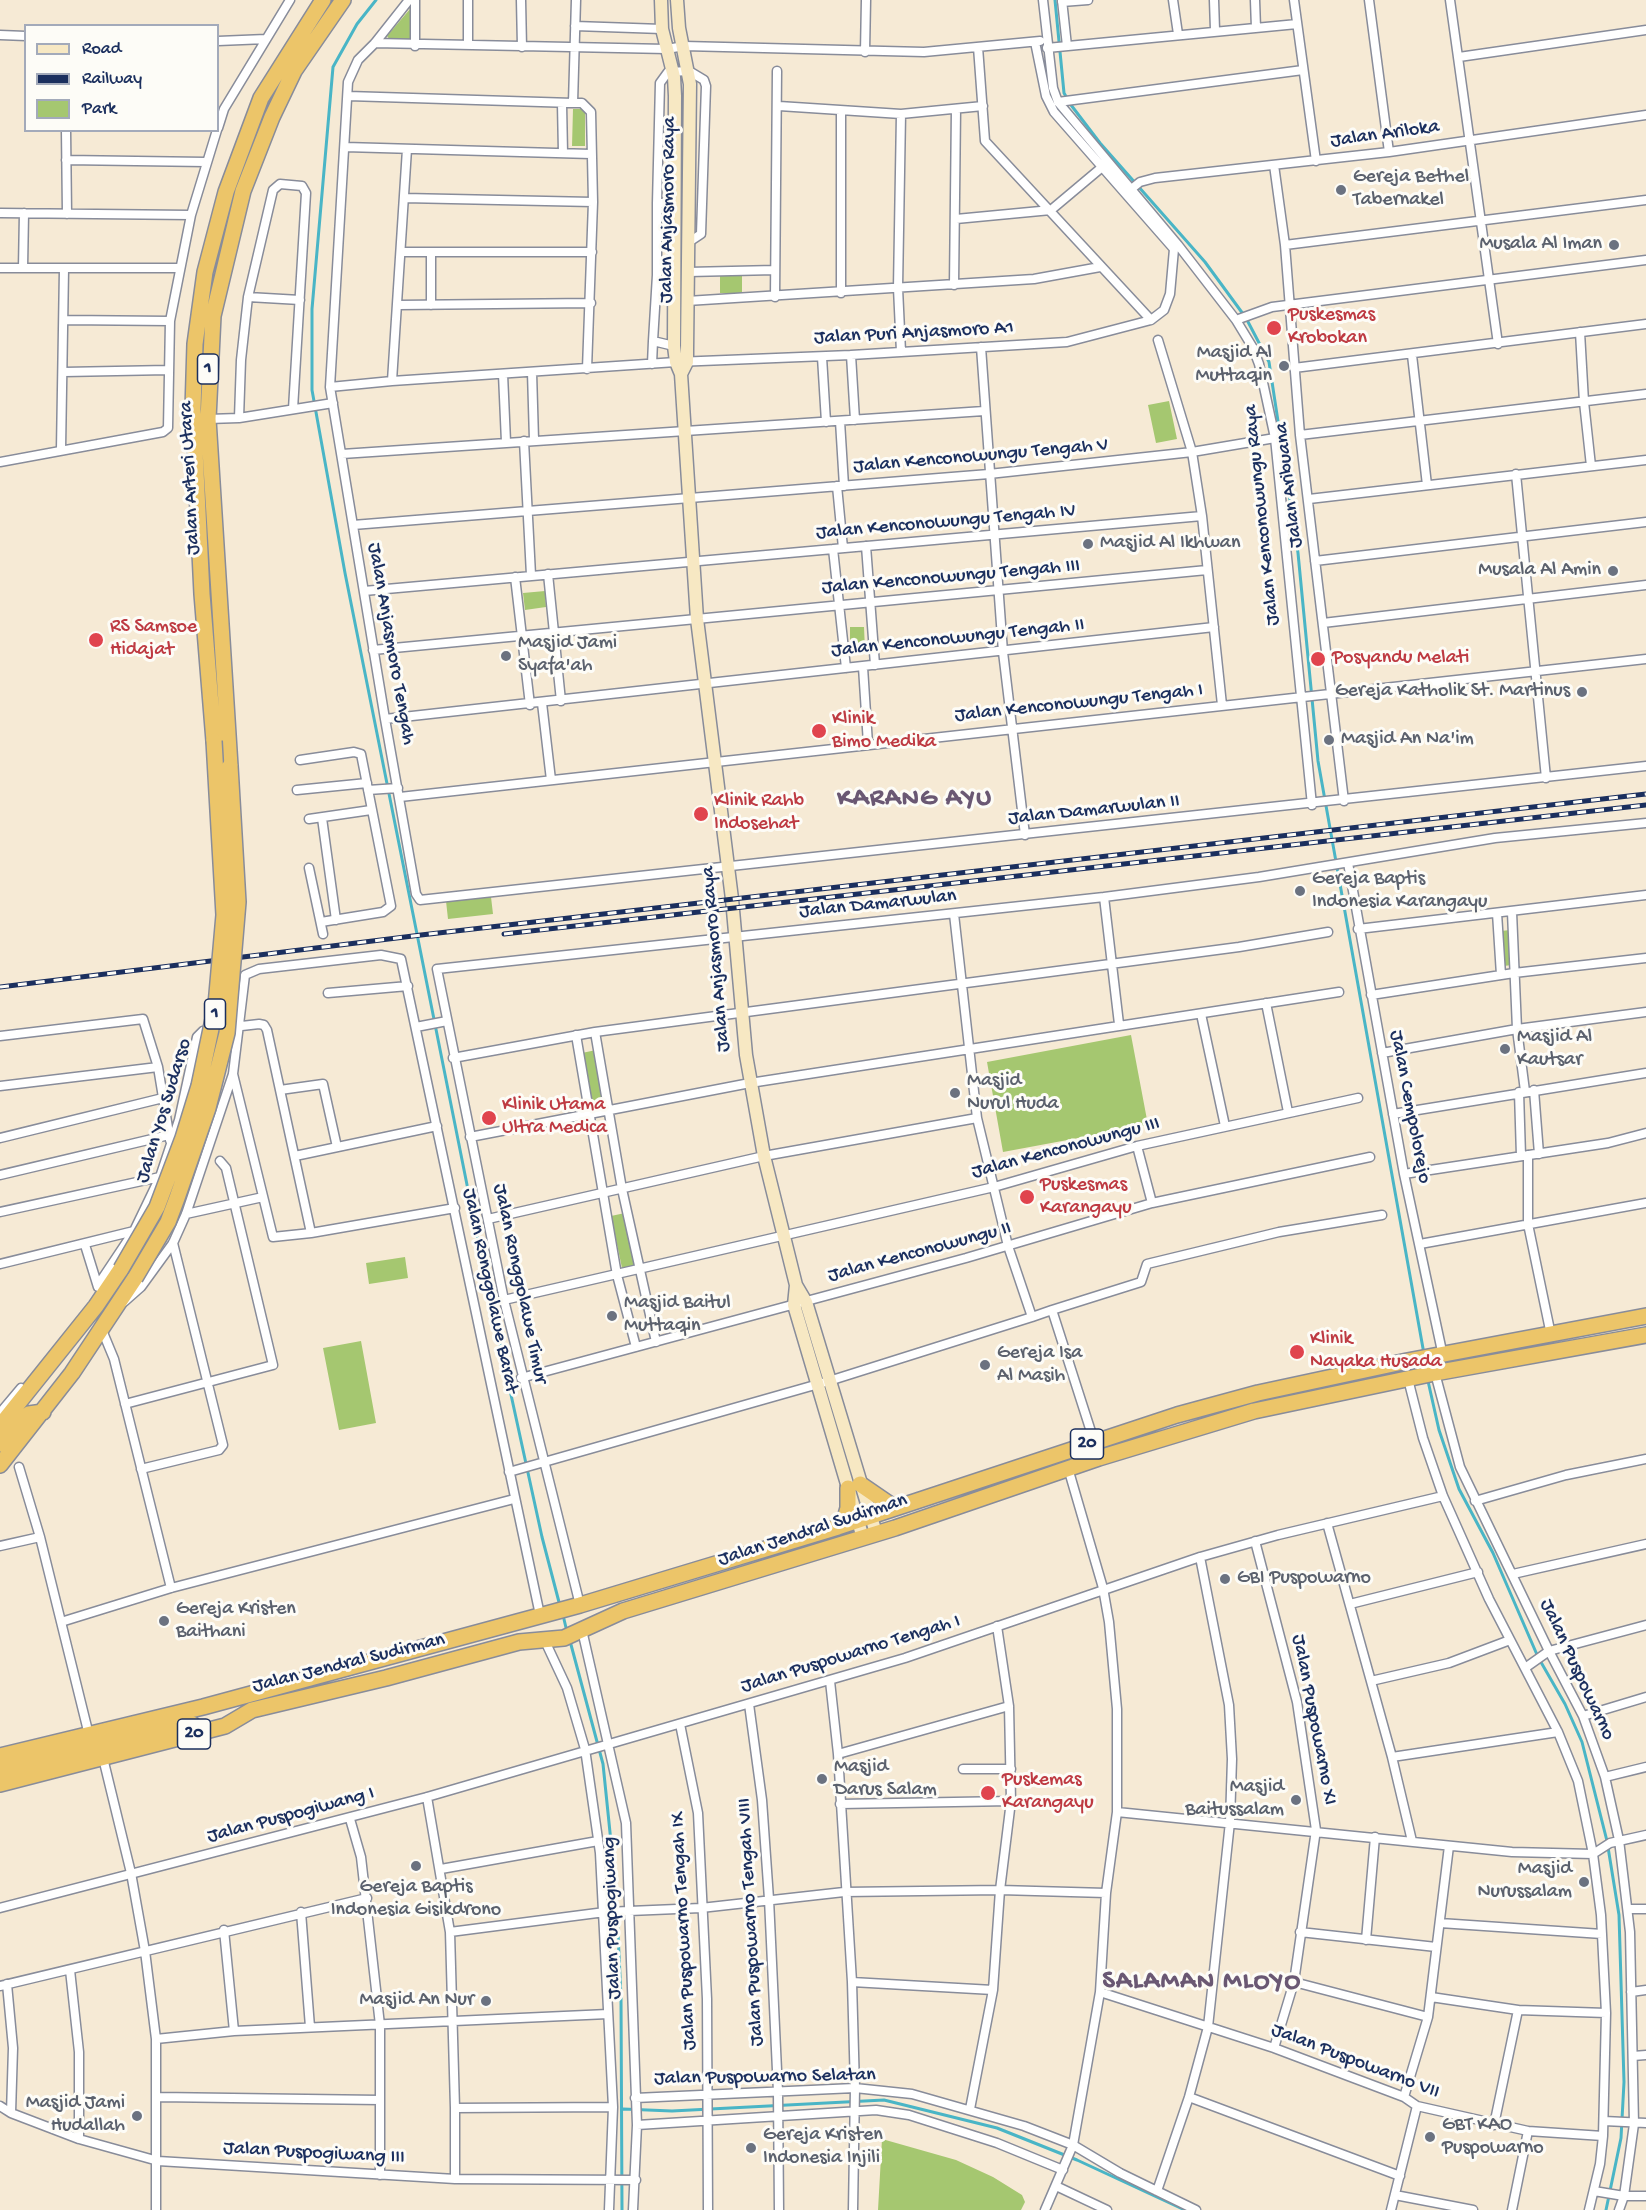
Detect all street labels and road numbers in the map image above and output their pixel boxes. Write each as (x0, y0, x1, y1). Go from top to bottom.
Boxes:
street label: Jalan Ariloka (1329, 115, 1441, 155)
street label: Jalan Anjasmoro Raya (655, 117, 683, 303)
street label: Jalan Puri Anjasmoro A1 (813, 317, 1015, 351)
road number: 1 (198, 354, 218, 384)
street label: Jalan Arteri Utara (175, 400, 207, 556)
street label: Jalan Kenconowungu Raya (1239, 403, 1287, 627)
street label: Jalan Aribuana (1270, 421, 1310, 549)
street label: Jalan Kenconowungu Tengah V (853, 434, 1109, 480)
street label: Jalan Kenconowungu Tengah IV (815, 500, 1077, 546)
street label: Jalan Anjasmoro Tengah (360, 541, 420, 747)
street label: Jalan Kenconowungu Tengah III (821, 555, 1081, 601)
street label: Jalan Kenconowungu Tengah II (830, 614, 1086, 664)
street label: Jalan Kenconowungu Tengah I (954, 679, 1204, 729)
street label: Jalan Damarwulan II (1007, 790, 1181, 832)
street label: Jalan Anjasmoro Raya (697, 865, 737, 1053)
street label: Jalan Damarwulan (798, 885, 958, 925)
road number: 1 (204, 999, 226, 1029)
street label: Jalan Cempolorejo (1382, 1028, 1436, 1186)
street label: Jalan Yos Sudarso (132, 1036, 198, 1186)
street label: Jalan Kenconowungu III (969, 1112, 1163, 1186)
street label: Jalan Ronggolawe Timur (486, 1182, 552, 1386)
street label: Jalan Ronggolawe Barat (456, 1186, 522, 1396)
street label: Jalan Kenconowungu II (826, 1217, 1014, 1289)
road number: 20 (1070, 1429, 1104, 1459)
street label: Jalan Jendral Sudirman (715, 1489, 911, 1573)
street label: Jalan Puspowarno (1533, 1596, 1619, 1744)
street label: Jalan Puspowarno Tengah I (738, 1610, 964, 1700)
street label: Jalan Jendral Sudirman (250, 1628, 448, 1700)
street label: Jalan Puspowarno XI (1285, 1633, 1341, 1807)
road number: 20 (178, 1719, 210, 1749)
street label: Jalan Puspogiwang I (205, 1782, 377, 1850)
street label: Jalan Puspowarno Tengah VIII (734, 1797, 770, 2047)
street label: Jalan Puspowarno Tengah IX (667, 1811, 703, 2051)
street label: Jalan Puspogiwang (598, 1836, 628, 2000)
street label: Jalan Puspowarno VII (1267, 2019, 1443, 2105)
street label: Jalan Puspowarno Selatan (654, 2064, 876, 2092)
street label: Jalan Puspogiwang III (223, 2137, 405, 2171)

